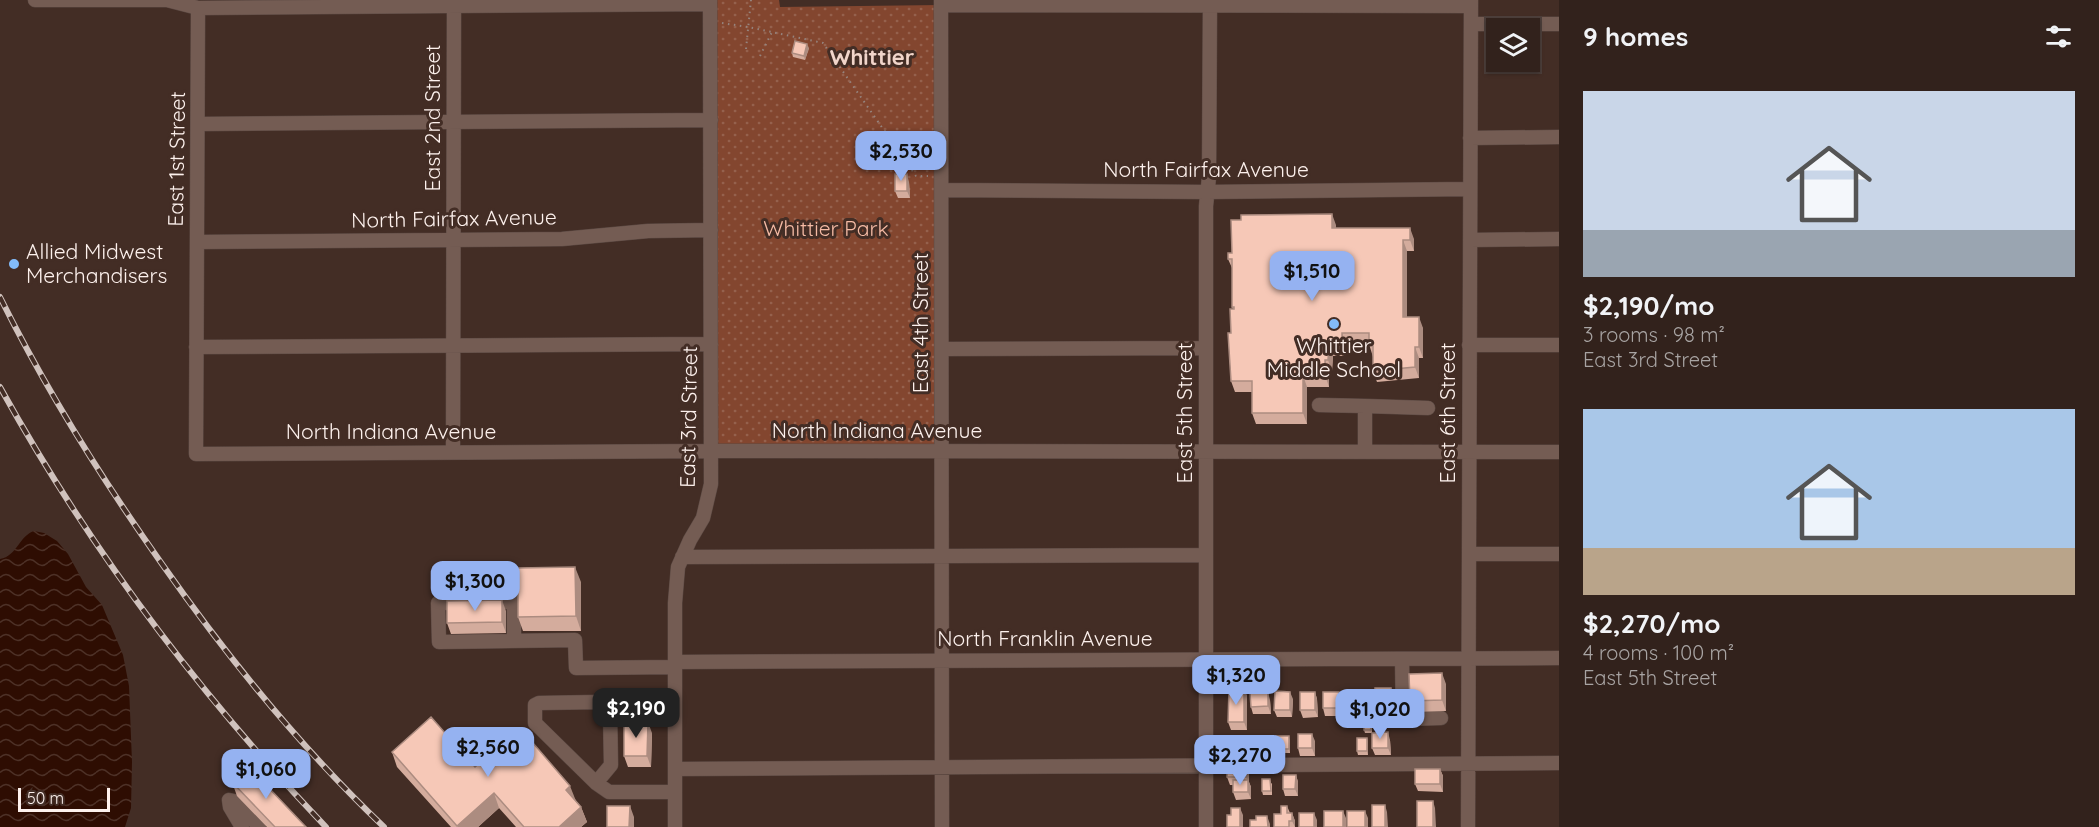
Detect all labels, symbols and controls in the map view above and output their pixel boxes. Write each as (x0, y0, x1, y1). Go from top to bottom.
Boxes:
map controls (1486, 18, 1540, 72)
button: layers (1486, 18, 1540, 72)
text: 9 homes (1583, 20, 1688, 53)
icon: filters (2042, 20, 2075, 53)
district label: Whittier (830, 43, 915, 71)
street label: East 2nd Street (419, 45, 445, 191)
street label: East 1st Street (162, 91, 190, 227)
icon: home (1775, 130, 1883, 238)
pin: $2,530 (852, 131, 950, 182)
text: $2,530 (869, 138, 933, 163)
street label: North Fairfax Avenue (1103, 156, 1309, 182)
street label: North Fairfax Avenue (351, 203, 557, 233)
park label: Whittier Park (763, 215, 889, 241)
place label: Allied Midwest Merchandisers (26, 238, 167, 288)
pin: $1,510 (1263, 251, 1361, 302)
street label: East 4th Street (907, 253, 933, 393)
marker: Allied Midwest Merchandisers (7, 257, 21, 271)
text: $1,510 (1284, 258, 1340, 283)
text: $2,190/mo (1583, 289, 1714, 322)
marker: Whittier Middle School (1327, 317, 1341, 331)
text: 3 rooms · 98 m² (1583, 322, 1725, 347)
place label: Whittier Middle School (1267, 332, 1401, 382)
street label: East 5th Street (1171, 343, 1197, 483)
street label: East 6th Street (1434, 343, 1460, 483)
street label: East 3rd Street (674, 346, 702, 488)
text: East 3rd Street (1583, 347, 1718, 372)
street label: North Indiana Avenue (772, 417, 982, 443)
street label: North Indiana Avenue (286, 418, 496, 444)
icon: home (1775, 448, 1883, 556)
pin: $1,300 (426, 561, 524, 612)
text: $1,300 (445, 568, 505, 593)
text: $2,270/mo (1583, 607, 1720, 640)
street label: North Franklin Avenue (937, 625, 1153, 651)
text: 4 rooms · 100 m² (1583, 640, 1734, 665)
pin: $1,320 (1187, 655, 1285, 706)
text: $1,320 (1206, 662, 1266, 687)
text: East 5th Street (1583, 665, 1717, 690)
pin: $2,190 (587, 688, 685, 739)
pin: $1,020 (1331, 689, 1429, 740)
text: $2,190 (607, 695, 665, 720)
text: $1,020 (1349, 696, 1411, 721)
pin: $2,560 (439, 727, 537, 778)
text: $2,560 (456, 734, 520, 759)
pin: $2,270 (1191, 735, 1289, 786)
text: $2,270 (1208, 742, 1272, 767)
pin: $1,060 (217, 749, 315, 800)
text: $1,060 (236, 756, 296, 781)
scale bar (18, 785, 110, 812)
text: 50 m (27, 788, 64, 808)

